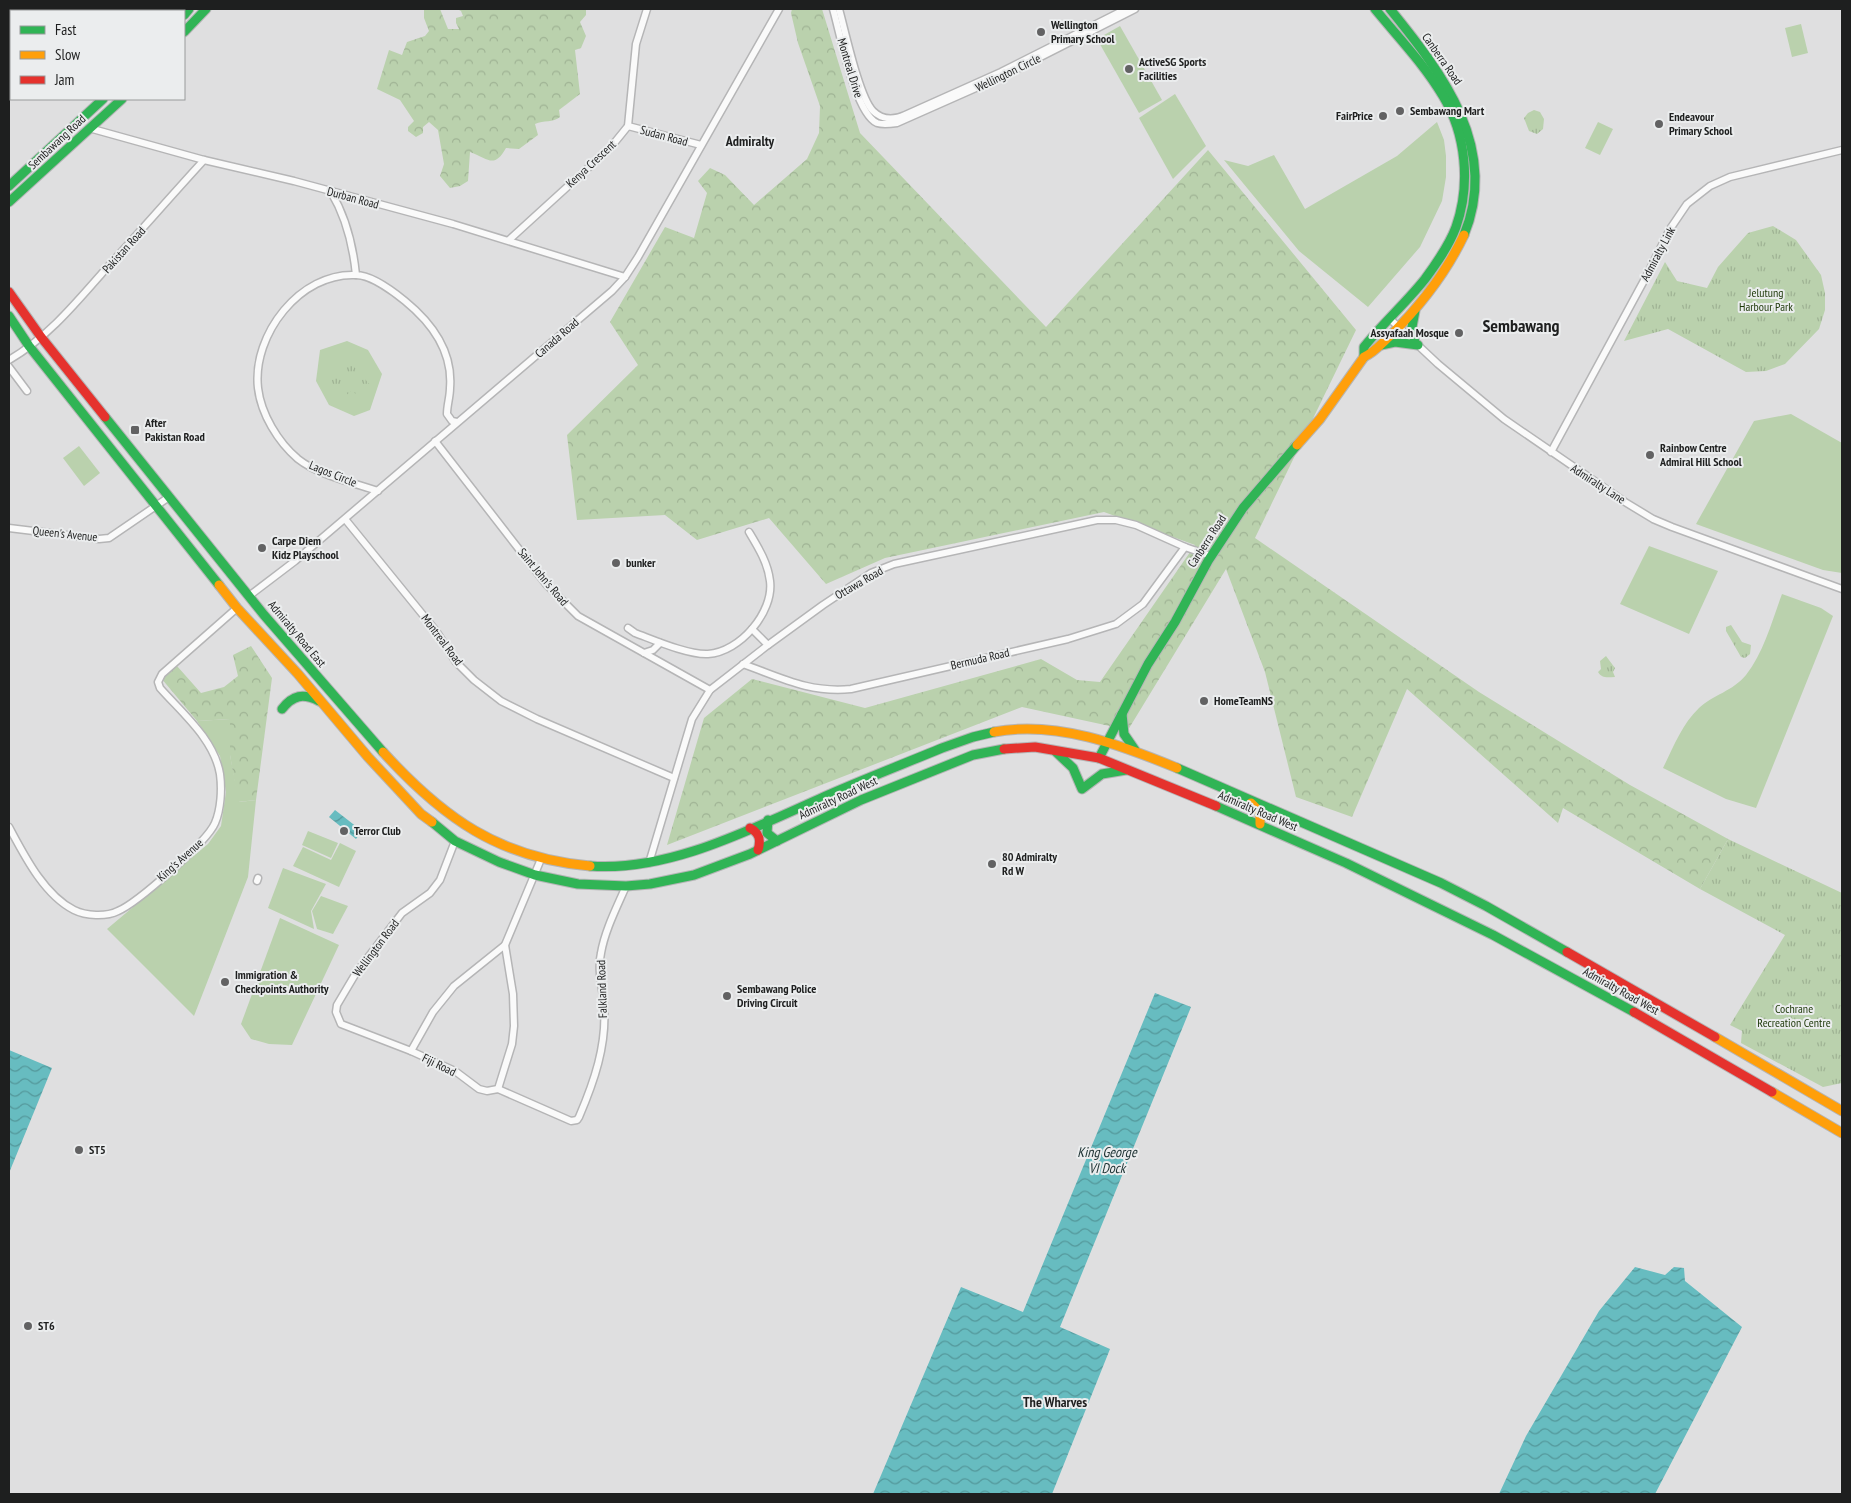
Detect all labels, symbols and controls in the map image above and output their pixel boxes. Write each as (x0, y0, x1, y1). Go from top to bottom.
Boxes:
legend (10, 10, 185, 100)
place label: Wellington Primary School (1050, 17, 1115, 46)
text: Fast (55, 20, 76, 39)
marker: Wellington Primary School (1035, 26, 1047, 38)
street label: Canberra Road (1419, 30, 1466, 88)
street label: Montreal Drive (834, 36, 867, 100)
text: Slow (55, 45, 80, 64)
street label: Wellington Circle (973, 50, 1043, 95)
place label: ActiveSG Sports Facilities (1138, 54, 1206, 83)
marker: ActiveSG Sports Facilities (1123, 63, 1135, 75)
text: Jam (54, 70, 74, 89)
place label: Sembawang Mart (1410, 103, 1485, 118)
marker: Sembawang Mart (1394, 105, 1406, 117)
place label: FairPrice (1336, 108, 1373, 123)
place label: Endeavour Primary School (1669, 109, 1733, 138)
marker: FairPrice (1377, 110, 1389, 122)
street label: Sembawang Road (25, 111, 89, 172)
marker: Endeavour Primary School (1653, 118, 1665, 130)
street label: Sudan Road (639, 122, 690, 149)
district label: Admiralty (725, 132, 775, 150)
street label: Kenya Crescent (563, 136, 619, 191)
street label: Durban Road (326, 183, 381, 212)
street label: Pakistan Road (99, 223, 148, 276)
street label: Admiralty Link (1637, 224, 1678, 284)
park label: Jelutung Harbour Park (1739, 285, 1793, 314)
street label: Canada Road (532, 314, 582, 361)
district label: Sembawang (1482, 314, 1560, 337)
place label: Assyafaah Mosque (1370, 325, 1449, 340)
marker: Assyafaah Mosque (1453, 327, 1465, 339)
place label: After Pakistan Road (144, 415, 205, 444)
marker: After Pakistan Road (129, 424, 141, 436)
place label: Rainbow Centre Admiral Hill School (1659, 440, 1742, 469)
marker: Rainbow Centre Admiral Hill School (1644, 449, 1656, 461)
street label: Lagos Circle (307, 457, 359, 490)
street label: Admiralty Lane (1568, 460, 1628, 507)
street label: Canberra Road (1184, 511, 1229, 570)
street label: Queen's Avenue (32, 523, 98, 544)
place label: Carpe Diem Kidz Playschool (272, 533, 339, 562)
marker: Carpe Diem Kidz Playschool (256, 542, 268, 554)
street label: Saint John's Road (515, 545, 572, 609)
place label: bunker (626, 555, 656, 570)
marker: bunker (610, 557, 622, 569)
street label: Ottawa Road (832, 563, 885, 602)
street label: Admiralty Road East (265, 597, 330, 671)
street label: Montreal Road (418, 611, 467, 668)
street label: Bermuda Road (949, 644, 1011, 673)
place label: HomeTeamNS (1214, 693, 1273, 708)
marker: HomeTeamNS (1198, 695, 1210, 707)
street label: Admiralty Road West (796, 773, 880, 822)
street label: Admiralty Road West (1216, 787, 1301, 834)
place label: Terror Club (354, 823, 402, 838)
marker: Terror Club (338, 825, 350, 837)
street label: King's Avenue (153, 835, 206, 884)
place label: 80 Admiralty Rd W (1002, 849, 1057, 878)
marker: 80 Admiralty Rd W (986, 858, 998, 870)
street label: Wellington Road (349, 916, 402, 979)
street label: Falkland Road (593, 960, 610, 1018)
street label: Admiralty Road West (1580, 963, 1663, 1018)
place label: Immigration & Checkpoints Authority (235, 967, 329, 996)
marker: Immigration & Checkpoints Authority (219, 976, 231, 988)
place label: Sembawang Police Driving Circuit (737, 981, 816, 1010)
marker: Sembawang Police Driving Circuit (721, 990, 733, 1002)
park label: Cochrane Recreation Centre (1757, 1001, 1831, 1030)
street label: Fiji Road (420, 1050, 459, 1079)
place label: ST5 (89, 1142, 106, 1157)
water label: King George VI Dock (1077, 1143, 1138, 1177)
marker: ST5 (73, 1144, 85, 1156)
place label: ST6 (38, 1318, 55, 1333)
marker: ST6 (22, 1320, 34, 1332)
district label: The Wharves (1023, 1393, 1087, 1411)

